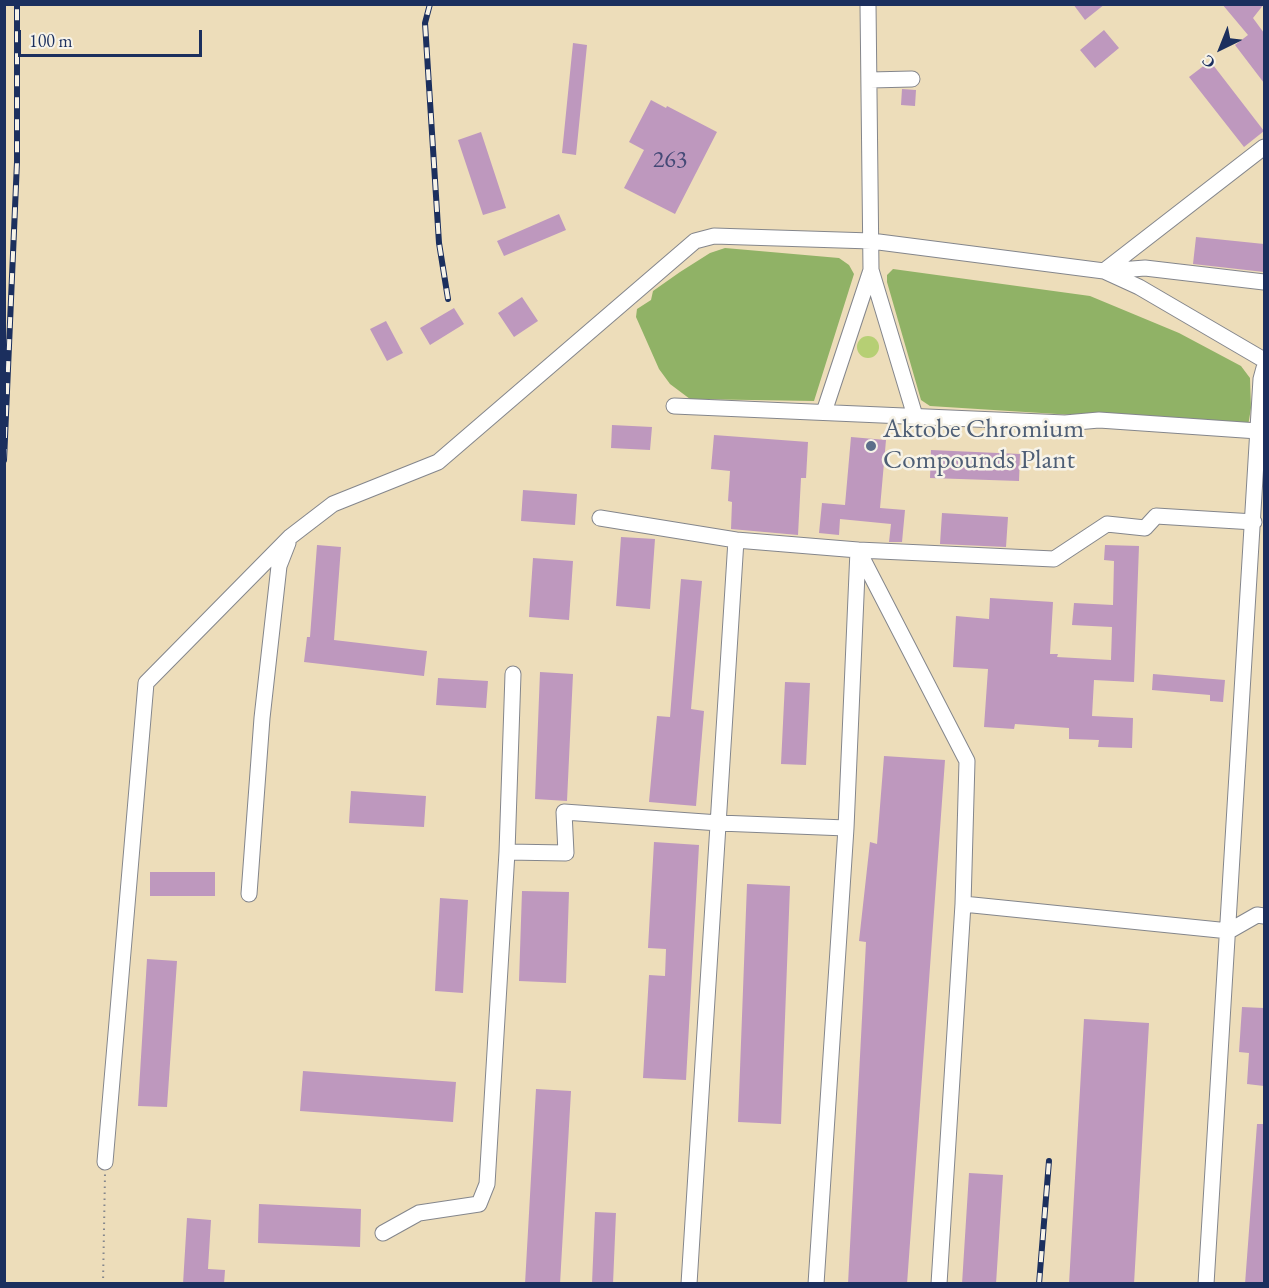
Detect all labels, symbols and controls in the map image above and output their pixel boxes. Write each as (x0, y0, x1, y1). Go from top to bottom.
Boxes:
scale bar (21, 18, 206, 56)
north arrow (1191, 18, 1251, 78)
text: 100 m (29, 29, 73, 52)
text: С (1197, 50, 1220, 73)
house number: 263 (653, 146, 687, 174)
place label: Aktobe Chromium Compounds Plant (883, 414, 1084, 477)
marker: Aktobe Chromium Compounds Plant (864, 439, 878, 453)

